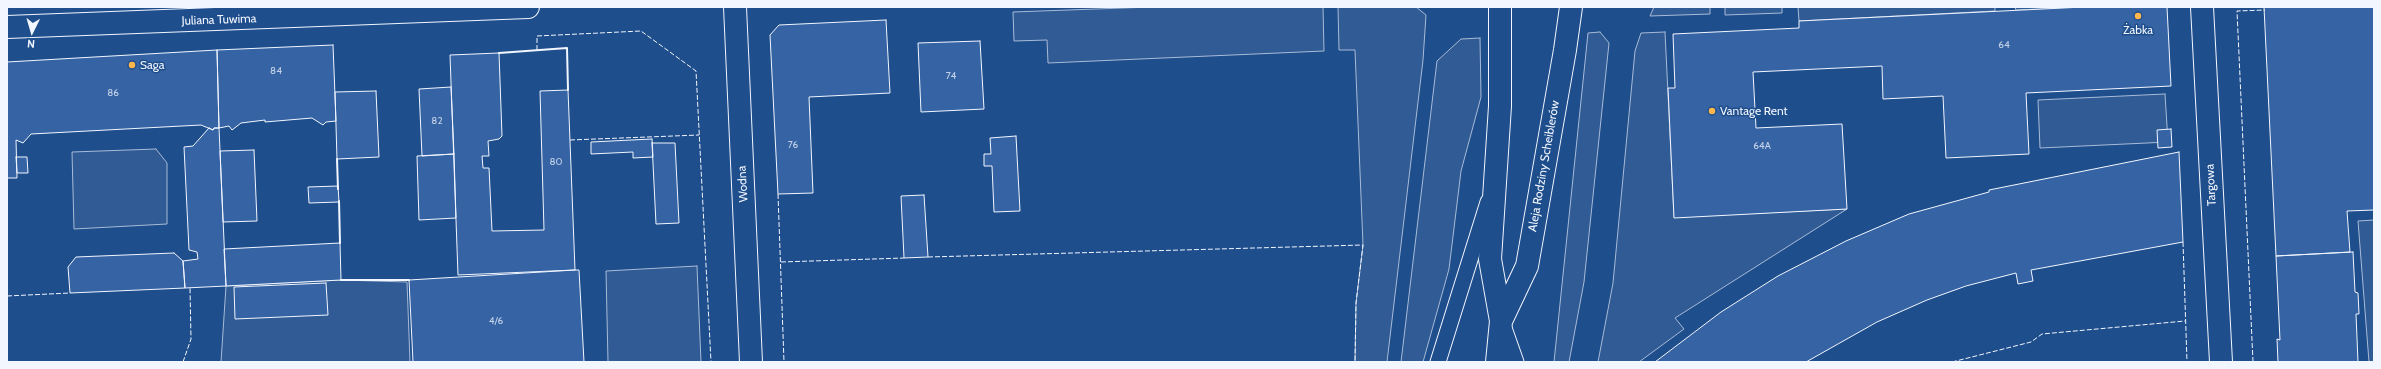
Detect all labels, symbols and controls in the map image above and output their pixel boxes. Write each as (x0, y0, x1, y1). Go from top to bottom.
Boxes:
marker: Żabka (2133, 11, 2143, 21)
north arrow (12, 12, 52, 52)
street label: Juliana Tuwima (181, 12, 257, 28)
place label: Żabka (2123, 23, 2153, 37)
text: N (26, 37, 35, 51)
house number: 64 (1998, 39, 2010, 51)
place label: Saga (140, 58, 165, 72)
marker: Saga (127, 60, 137, 70)
house number: 84 (270, 65, 282, 77)
house number: 74 (946, 70, 956, 82)
house number: 86 (107, 87, 119, 99)
street label: Aleja Rodziny Scheiblerów (1525, 99, 1563, 233)
place label: Vantage Rent (1720, 104, 1788, 118)
marker: Vantage Rent (1707, 106, 1717, 116)
house number: 82 (431, 115, 443, 127)
house number: 76 (788, 139, 798, 151)
house number: 64A (1753, 140, 1771, 152)
house number: 80 (549, 156, 563, 168)
street label: Targowa (2203, 164, 2219, 206)
street label: Wodna (735, 165, 751, 203)
house number: 4/6 (489, 315, 503, 327)

